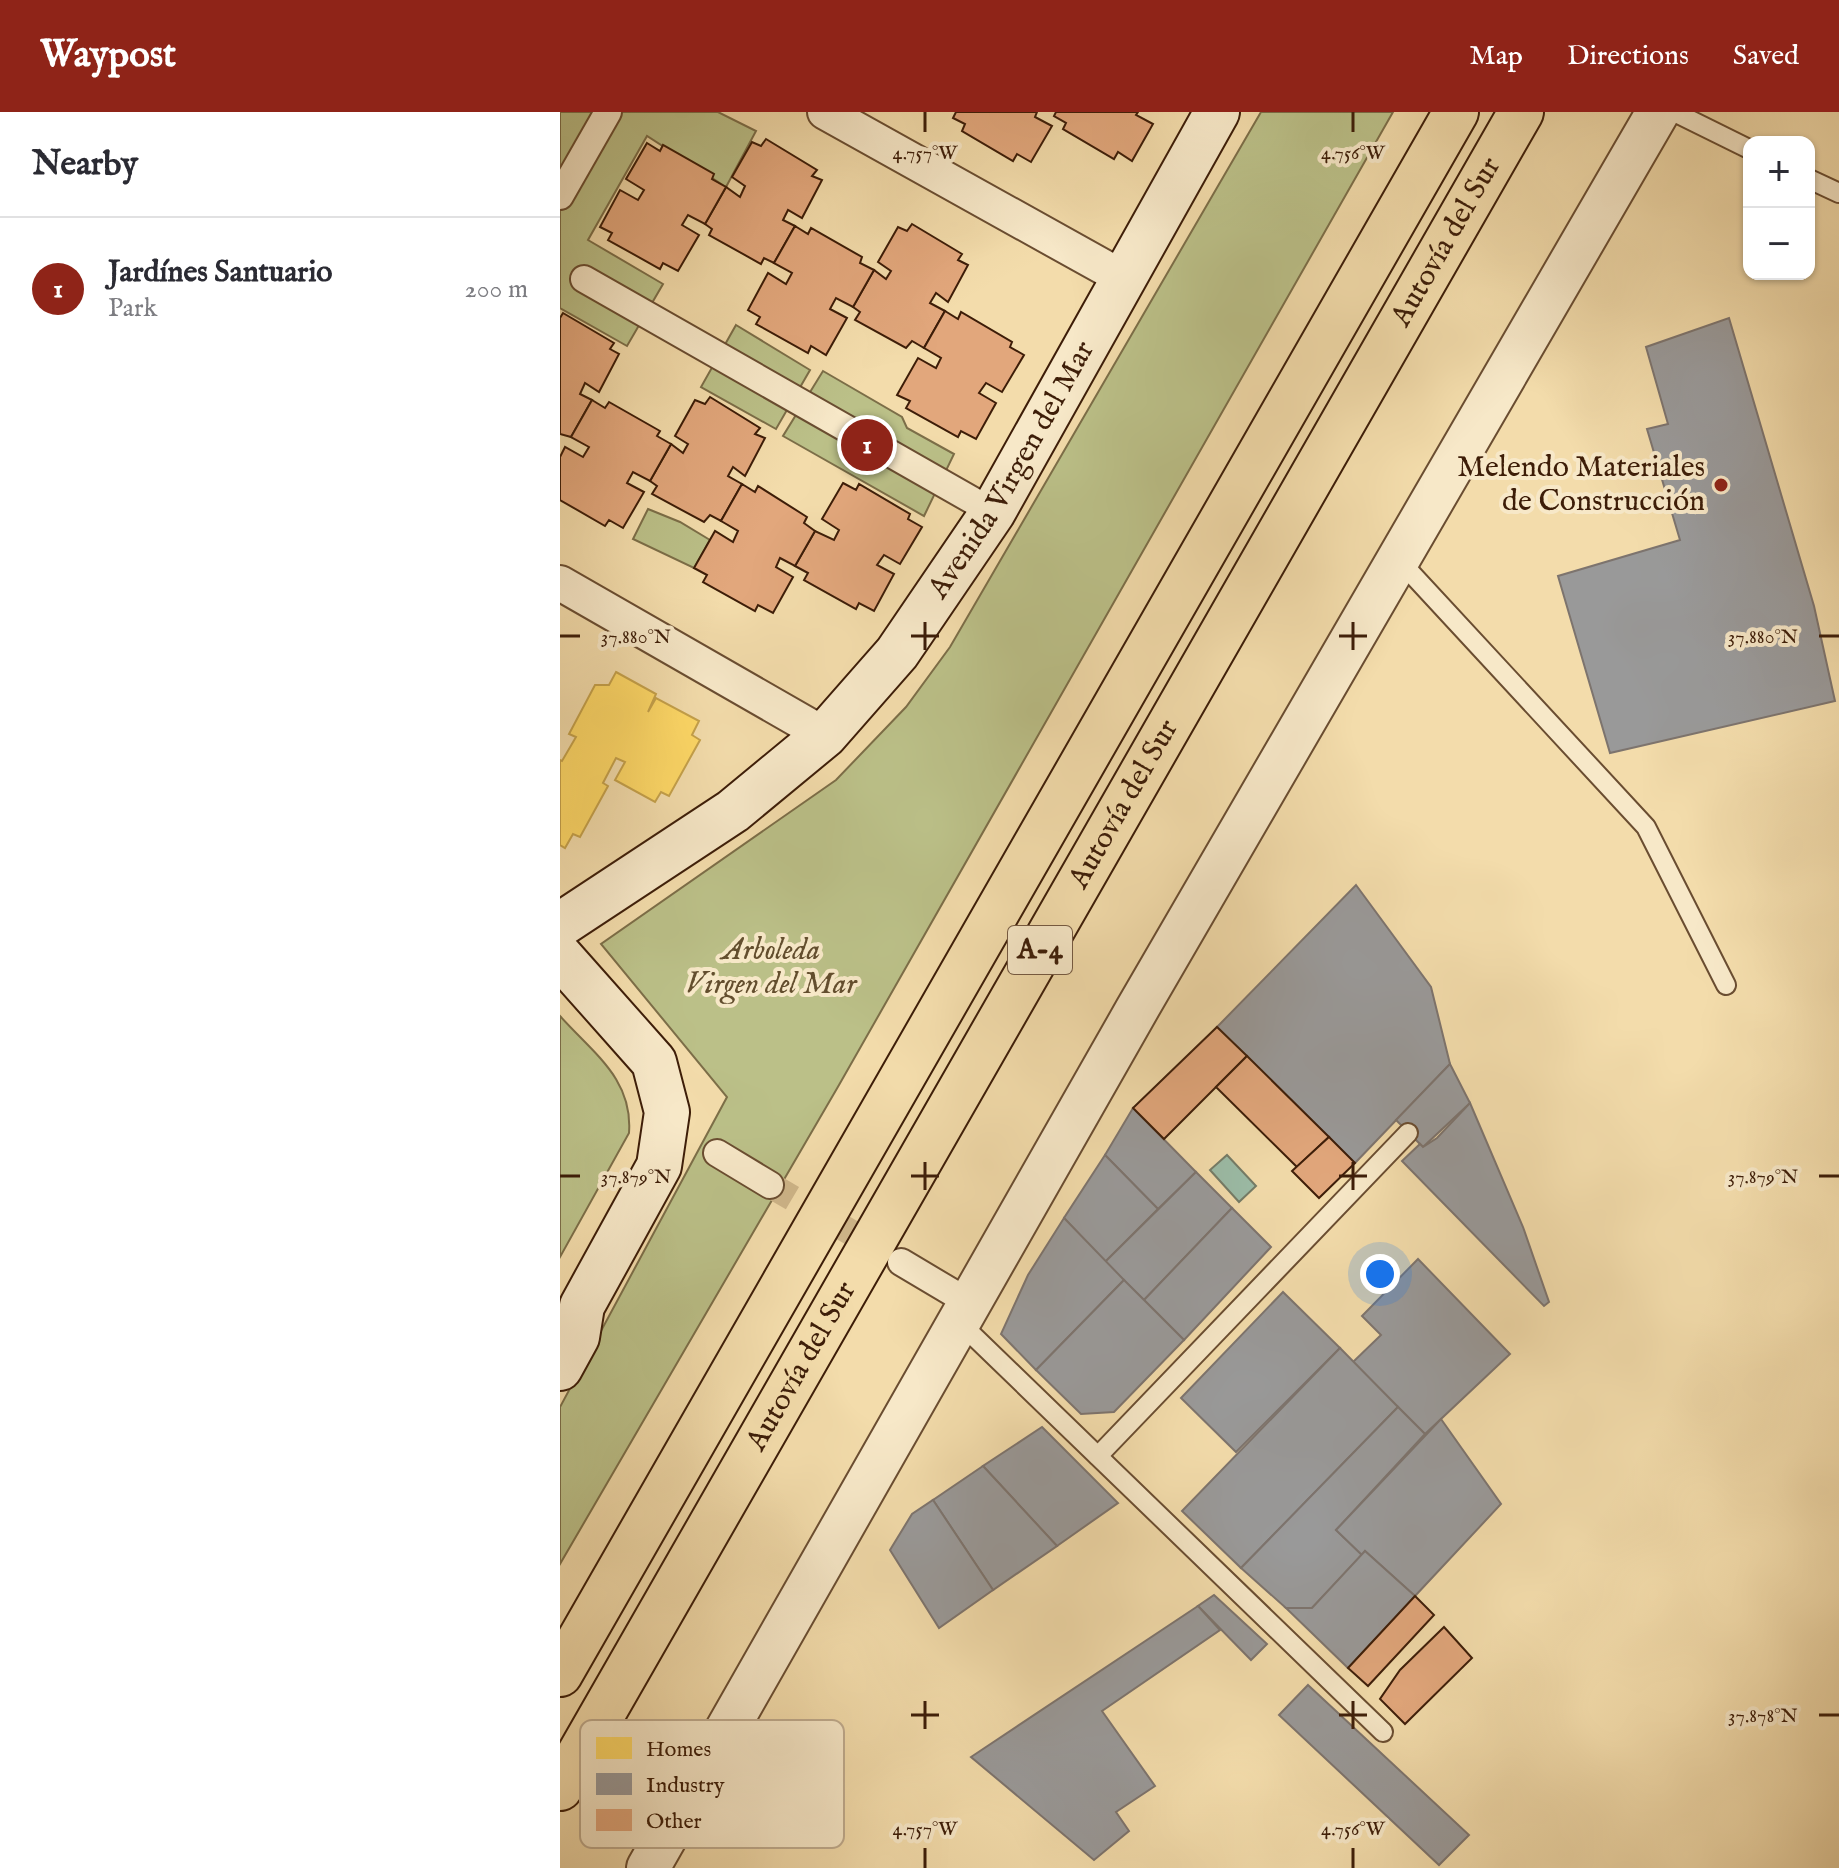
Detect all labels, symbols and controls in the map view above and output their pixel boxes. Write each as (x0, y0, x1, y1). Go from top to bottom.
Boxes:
text: Waypost (40, 32, 176, 80)
text: Map (1469, 39, 1523, 74)
text: Directions (1567, 39, 1689, 74)
text: Saved (1733, 39, 1799, 74)
map controls (1743, 136, 1815, 280)
button: + (1743, 136, 1815, 208)
text: 4.757°W (893, 141, 958, 166)
text: 4.756°W (1321, 141, 1386, 166)
text: Nearby (32, 143, 138, 186)
street label: Autovía del Sur (1382, 151, 1510, 335)
button: − (1743, 208, 1815, 280)
text: Jardínes Santuario (108, 254, 332, 292)
text: 1 (53, 273, 63, 306)
text: 200 m (464, 273, 528, 306)
text: Park (108, 292, 157, 325)
street label: Avenida Virgen del Mar (920, 334, 1104, 607)
pin: 1 (841, 415, 893, 475)
place label: Melendo Materiales de Construcción (1457, 449, 1705, 521)
marker: Melendo Materiales de Construcción (1712, 476, 1730, 494)
text: 37.880°N (601, 625, 671, 650)
text: 37.880°N (1728, 625, 1798, 650)
street label: Autovía del Sur (1060, 713, 1188, 897)
road number: A-4 (1008, 926, 1072, 974)
park label: Arboleda Virgen del Mar (686, 932, 858, 1004)
text: 37.879°N (601, 1165, 671, 1190)
text: 37.879°N (1728, 1165, 1798, 1190)
your location (1360, 1254, 1400, 1294)
street label: Autovía del Sur (738, 1275, 865, 1459)
text: 37.878°N (1728, 1704, 1798, 1729)
legend (580, 1720, 844, 1848)
text: Homes (646, 1736, 711, 1764)
text: Industry (646, 1772, 725, 1800)
text: Other (646, 1808, 702, 1836)
text: 4.757°W (893, 1817, 958, 1842)
text: 4.756°W (1321, 1817, 1386, 1842)

